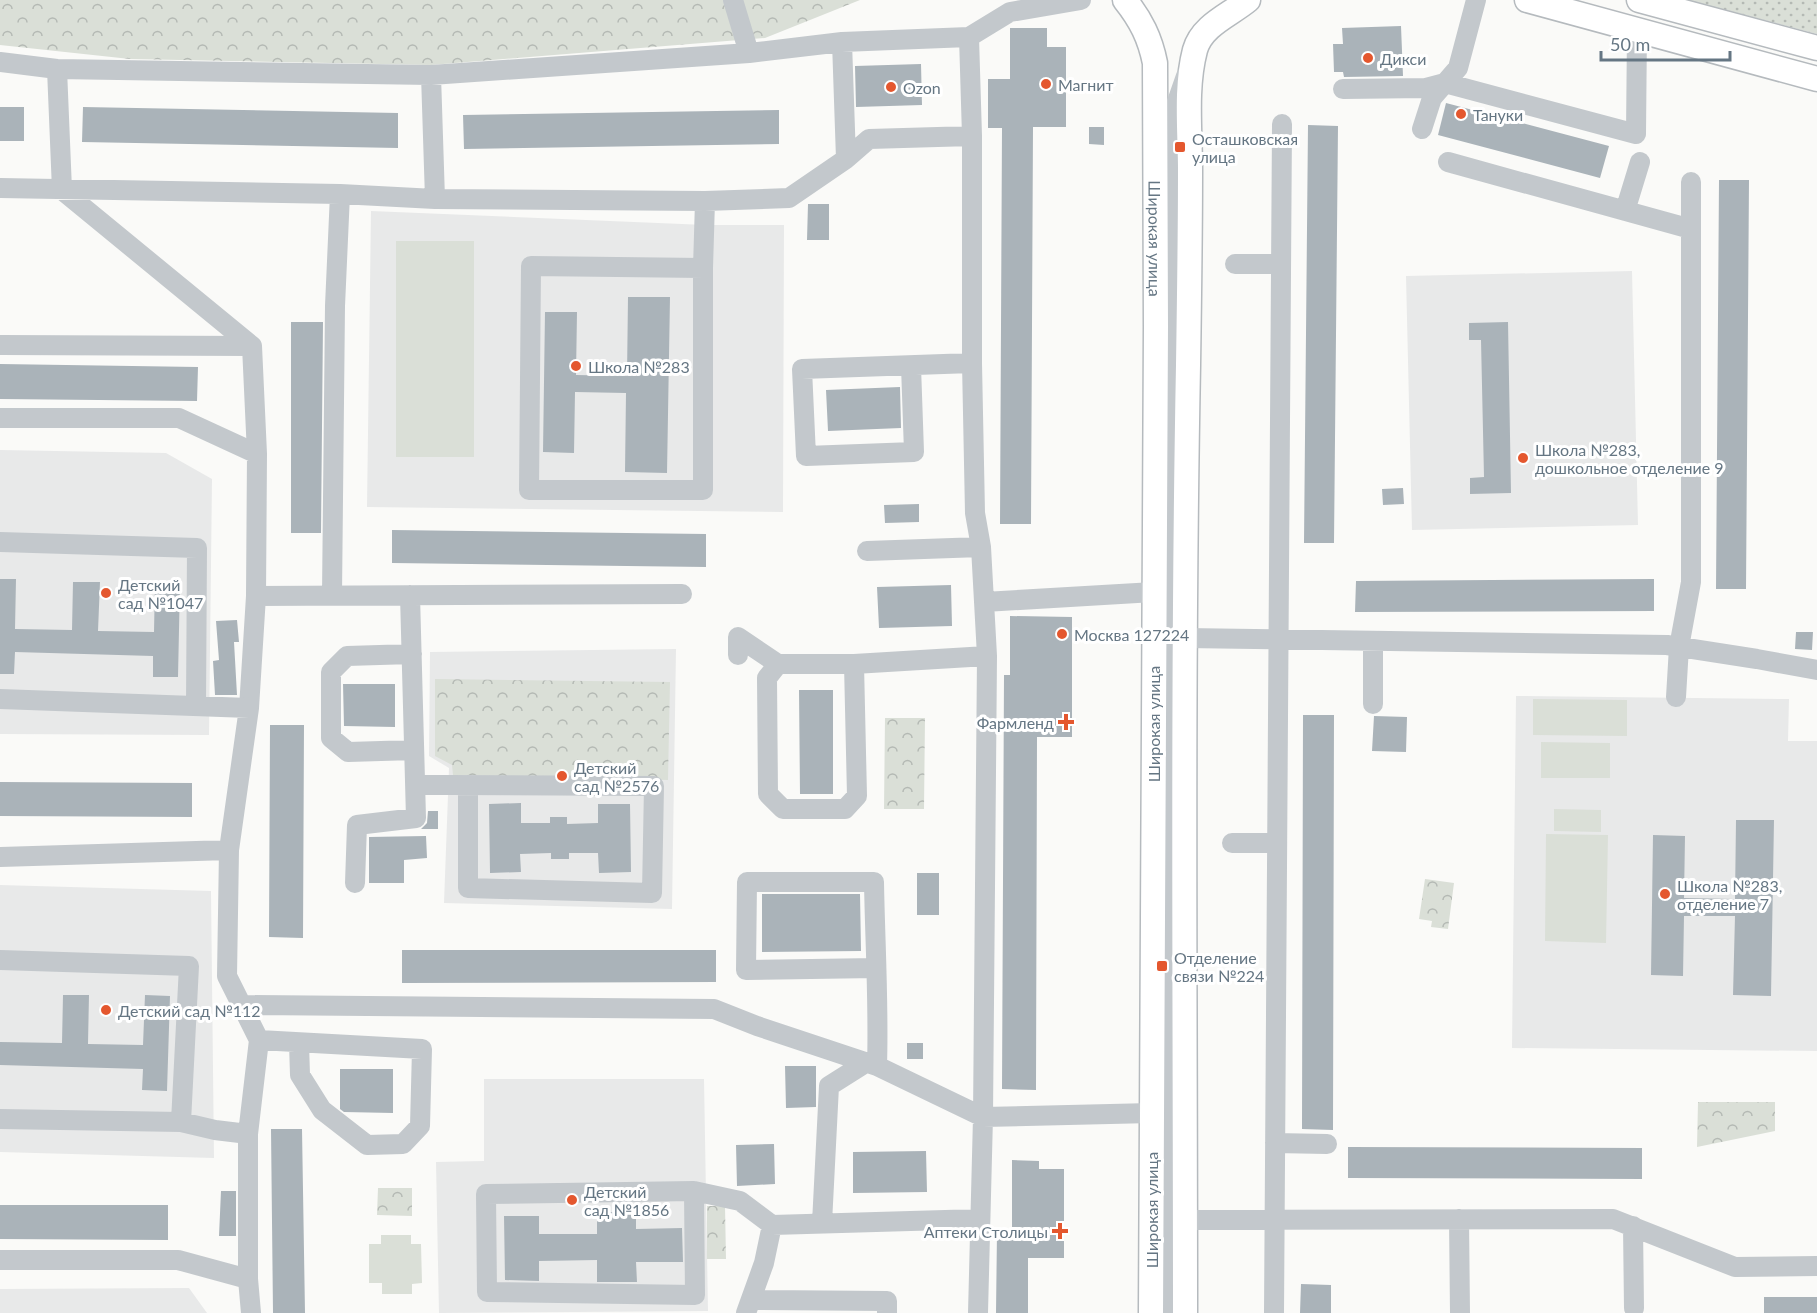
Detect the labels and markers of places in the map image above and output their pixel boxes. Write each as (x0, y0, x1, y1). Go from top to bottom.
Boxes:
place label: Дикси (1380, 49, 1426, 68)
marker: Дикси (1361, 51, 1375, 65)
place label: Магнит (1058, 75, 1114, 94)
marker: Магнит (1039, 77, 1053, 91)
place label: Ozon (903, 78, 941, 97)
marker: Ozon (884, 80, 898, 94)
place label: Тануки (1473, 105, 1523, 124)
marker: Тануки (1454, 107, 1468, 121)
place label: Осташковская улица (1192, 129, 1298, 166)
marker: Осташковская улица (1173, 140, 1187, 154)
place label: Школа №283 (588, 357, 690, 376)
marker: Школа №283 (569, 359, 583, 373)
place label: Школа №283, дошкольное отделение 9 (1535, 440, 1723, 477)
marker: Школа №283, дошкольное отделение 9 (1516, 451, 1530, 465)
place label: Детский сад №1047 (118, 575, 203, 612)
marker: Детский сад №1047 (99, 586, 113, 600)
place label: Москва 127224 (1074, 625, 1189, 644)
marker: Москва 127224 (1055, 627, 1069, 641)
place label: Фармленд (977, 713, 1054, 732)
marker: Фармленд (1059, 715, 1073, 729)
place label: Детский сад №2576 (574, 758, 659, 795)
marker: Детский сад №2576 (555, 769, 569, 783)
place label: Школа №283, отделение 7 (1677, 876, 1782, 913)
marker: Школа №283, отделение 7 (1658, 887, 1672, 901)
place label: Отделение связи №224 (1174, 948, 1264, 985)
marker: Отделение связи №224 (1155, 959, 1169, 973)
place label: Детский сад №112 (118, 1001, 261, 1020)
marker: Детский сад №112 (99, 1003, 113, 1017)
place label: Детский сад №1856 (584, 1182, 669, 1219)
marker: Детский сад №1856 (565, 1193, 579, 1207)
place label: Аптеки Столицы (924, 1222, 1048, 1241)
marker: Аптеки Столицы (1053, 1224, 1067, 1238)

